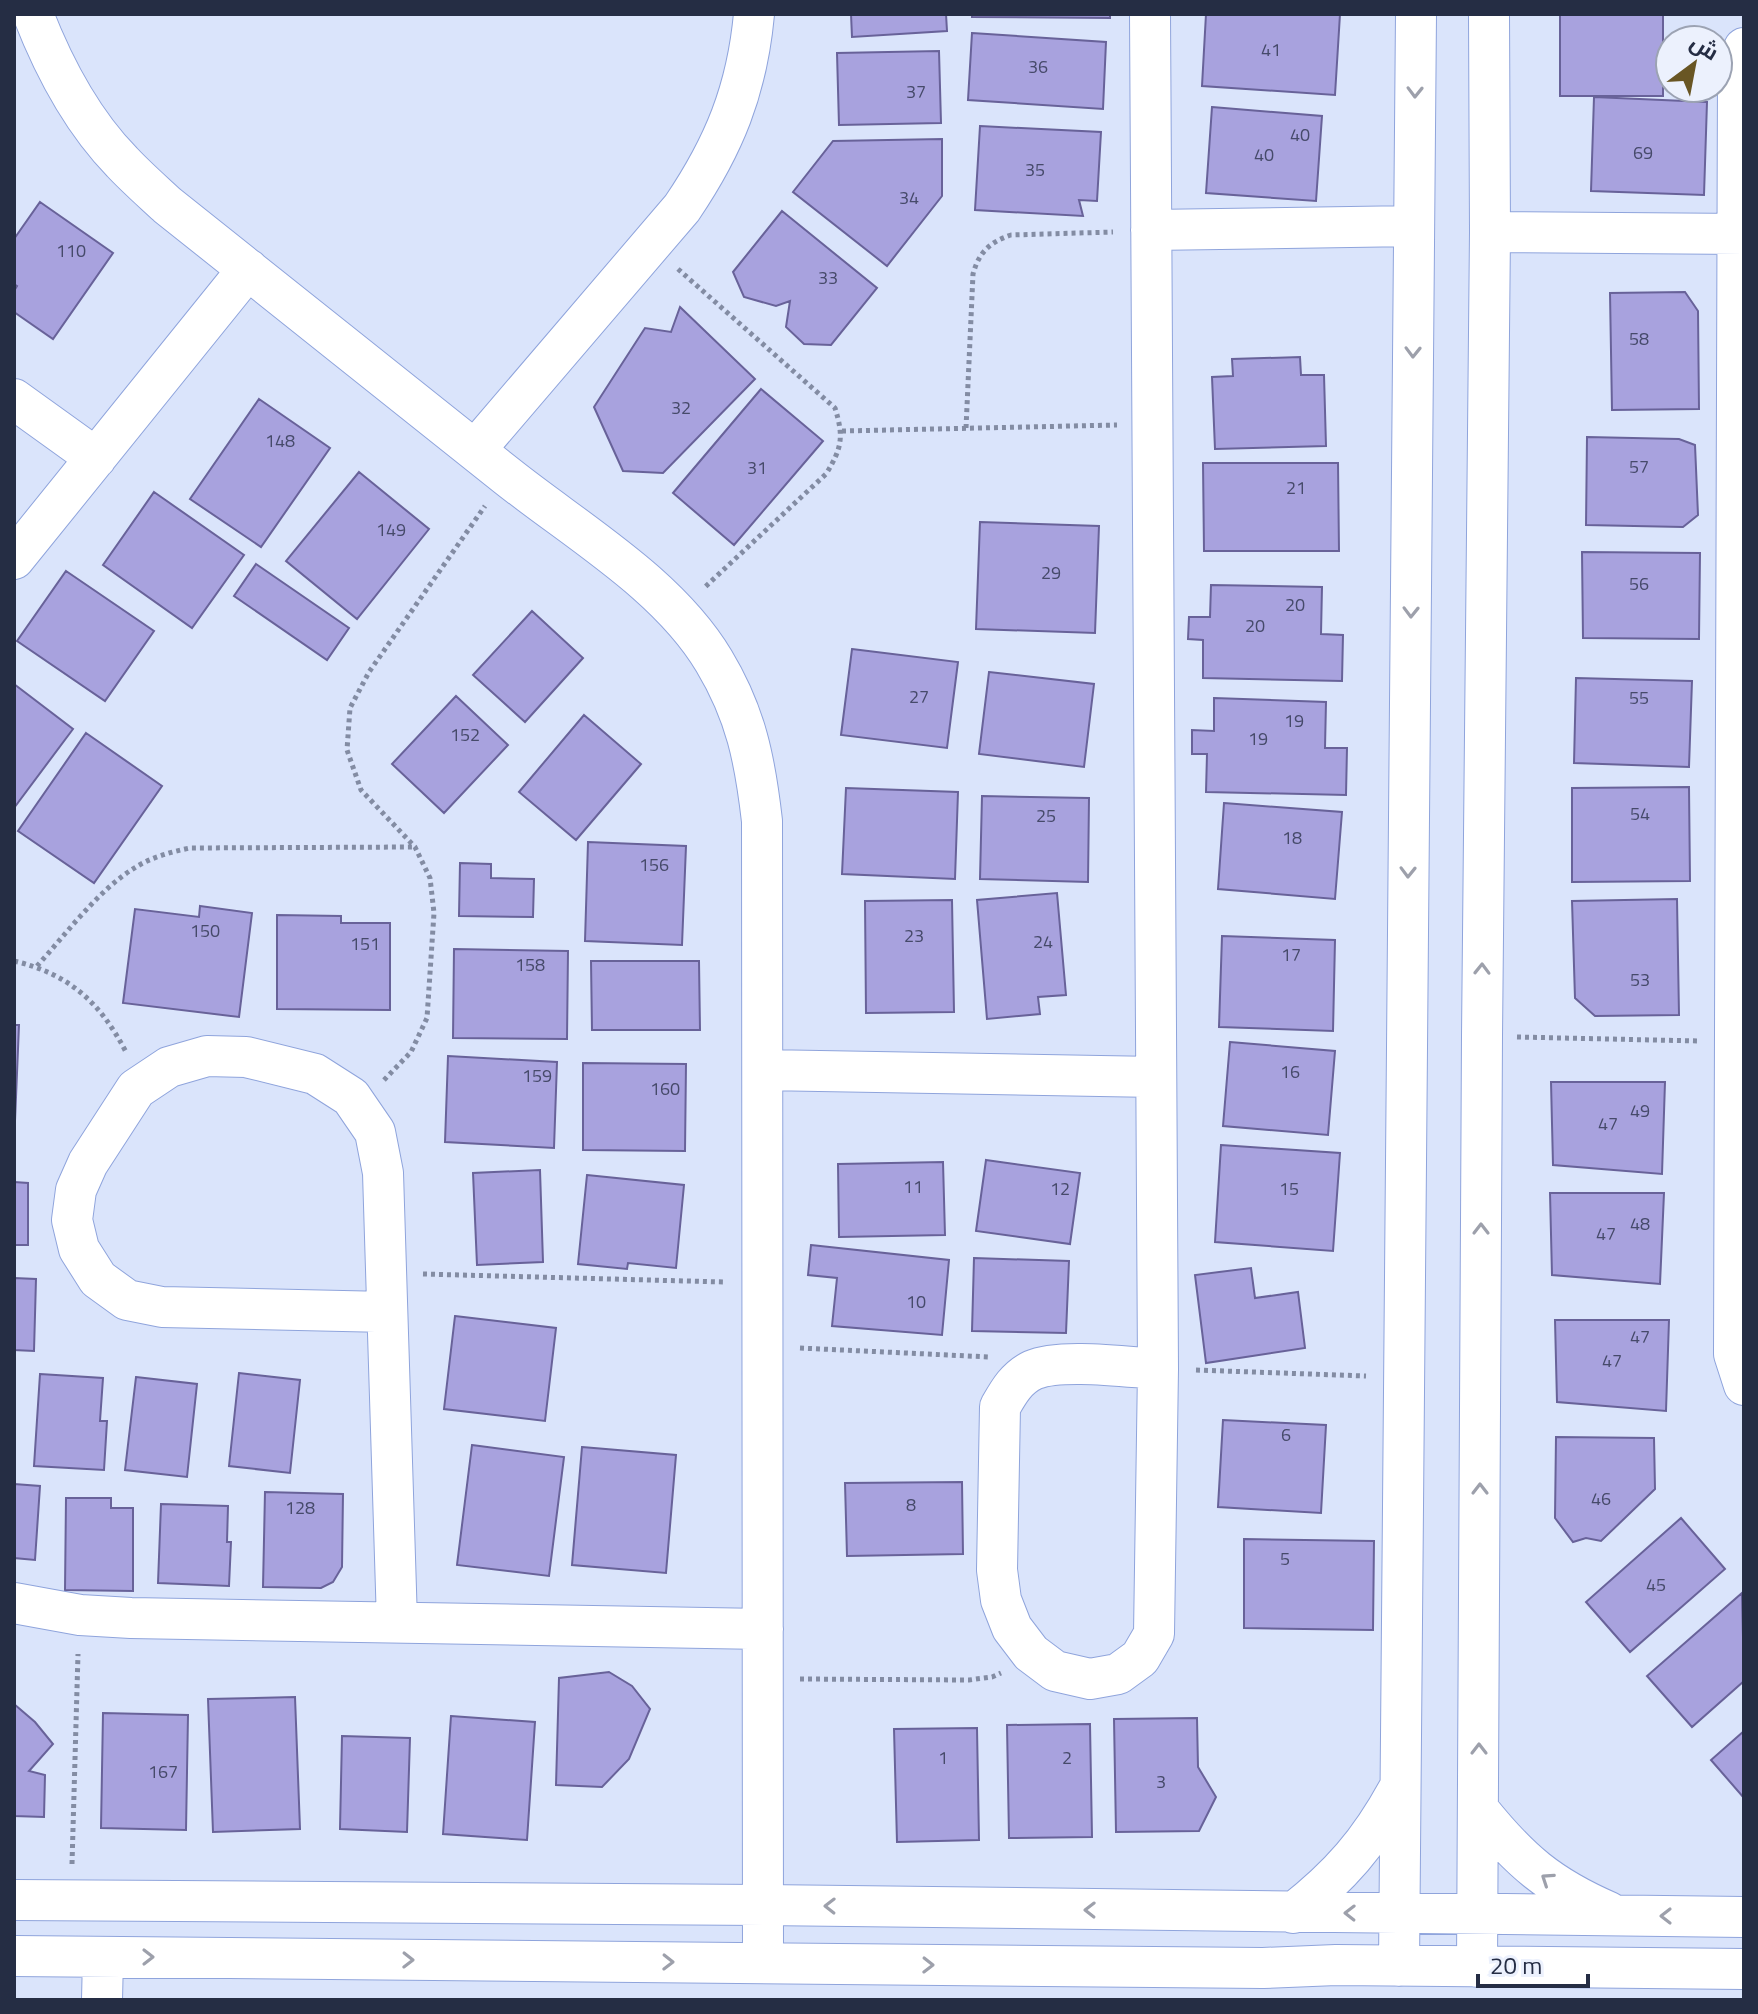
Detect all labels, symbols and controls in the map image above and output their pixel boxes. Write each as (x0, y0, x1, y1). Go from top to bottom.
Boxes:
north arrow (1654, 24, 1734, 104)
text: ش (1684, 25, 1726, 69)
house number: 41 (1261, 36, 1281, 63)
house number: 36 (1028, 53, 1048, 80)
house number: 37 (906, 78, 926, 105)
one-way arrow (1407, 86, 1424, 99)
house number: 40 (1290, 121, 1310, 148)
house number: 69 (1633, 139, 1653, 166)
house number: 40 (1254, 141, 1274, 168)
house number: 35 (1025, 156, 1045, 183)
house number: 34 (899, 184, 919, 211)
house number: 110 (56, 237, 86, 264)
house number: 33 (818, 264, 838, 291)
house number: 58 (1629, 325, 1649, 352)
one-way arrow (1404, 346, 1422, 359)
house number: 32 (671, 394, 691, 421)
house number: 148 (265, 427, 295, 454)
house number: 57 (1629, 453, 1649, 480)
house number: 31 (747, 454, 767, 481)
house number: 21 (1286, 474, 1306, 501)
house number: 149 (376, 516, 406, 543)
house number: 29 (1041, 559, 1061, 586)
house number: 56 (1629, 570, 1649, 597)
house number: 20 (1285, 591, 1305, 618)
one-way arrow (1402, 606, 1419, 619)
house number: 20 (1245, 612, 1265, 639)
house number: 27 (909, 683, 929, 710)
house number: 55 (1629, 684, 1649, 711)
house number: 19 (1284, 707, 1304, 734)
house number: 152 (450, 721, 480, 748)
house number: 19 (1248, 725, 1268, 752)
house number: 54 (1630, 800, 1650, 827)
house number: 25 (1036, 802, 1056, 829)
house number: 18 (1282, 824, 1302, 851)
house number: 156 (639, 851, 669, 878)
one-way arrow (1399, 866, 1417, 879)
house number: 150 (190, 917, 220, 944)
house number: 23 (904, 922, 924, 949)
house number: 24 (1033, 928, 1053, 955)
house number: 151 (350, 930, 380, 957)
house number: 17 (1281, 941, 1301, 968)
house number: 158 (515, 951, 545, 978)
one-way arrow (1474, 962, 1491, 975)
house number: 53 (1630, 966, 1650, 993)
house number: 16 (1280, 1058, 1300, 1085)
house number: 159 (522, 1062, 552, 1089)
house number: 160 (650, 1075, 680, 1102)
house number: 49 (1630, 1097, 1650, 1124)
house number: 47 (1598, 1110, 1618, 1137)
house number: 11 (903, 1173, 923, 1200)
house number: 12 (1050, 1175, 1070, 1202)
house number: 15 (1279, 1175, 1299, 1202)
house number: 48 (1630, 1210, 1650, 1237)
house number: 47 (1596, 1220, 1616, 1247)
one-way arrow (1472, 1222, 1490, 1235)
house number: 10 (906, 1288, 926, 1315)
house number: 47 (1630, 1323, 1650, 1350)
house number: 47 (1602, 1347, 1622, 1374)
house number: 6 (1281, 1421, 1291, 1448)
one-way arrow (1471, 1482, 1489, 1495)
house number: 46 (1591, 1485, 1611, 1512)
house number: 8 (906, 1491, 916, 1518)
house number: 128 (285, 1494, 315, 1521)
house number: 5 (1280, 1545, 1290, 1572)
house number: 45 (1646, 1571, 1666, 1598)
one-way arrow (1470, 1742, 1488, 1755)
house number: 1 (938, 1744, 948, 1771)
house number: 2 (1062, 1744, 1072, 1771)
house number: 167 (148, 1758, 178, 1785)
house number: 3 (1156, 1768, 1166, 1795)
one-way arrow (1542, 1874, 1556, 1889)
one-way arrow (823, 1897, 836, 1915)
one-way arrow (1083, 1901, 1096, 1919)
one-way arrow (1343, 1905, 1356, 1922)
one-way arrow (1659, 1907, 1672, 1925)
scale bar (1478, 1938, 1588, 1988)
text: 20 m (1490, 1947, 1542, 1983)
one-way arrow (142, 1948, 155, 1966)
one-way arrow (402, 1951, 415, 1969)
one-way arrow (662, 1953, 675, 1971)
one-way arrow (922, 1956, 935, 1973)

